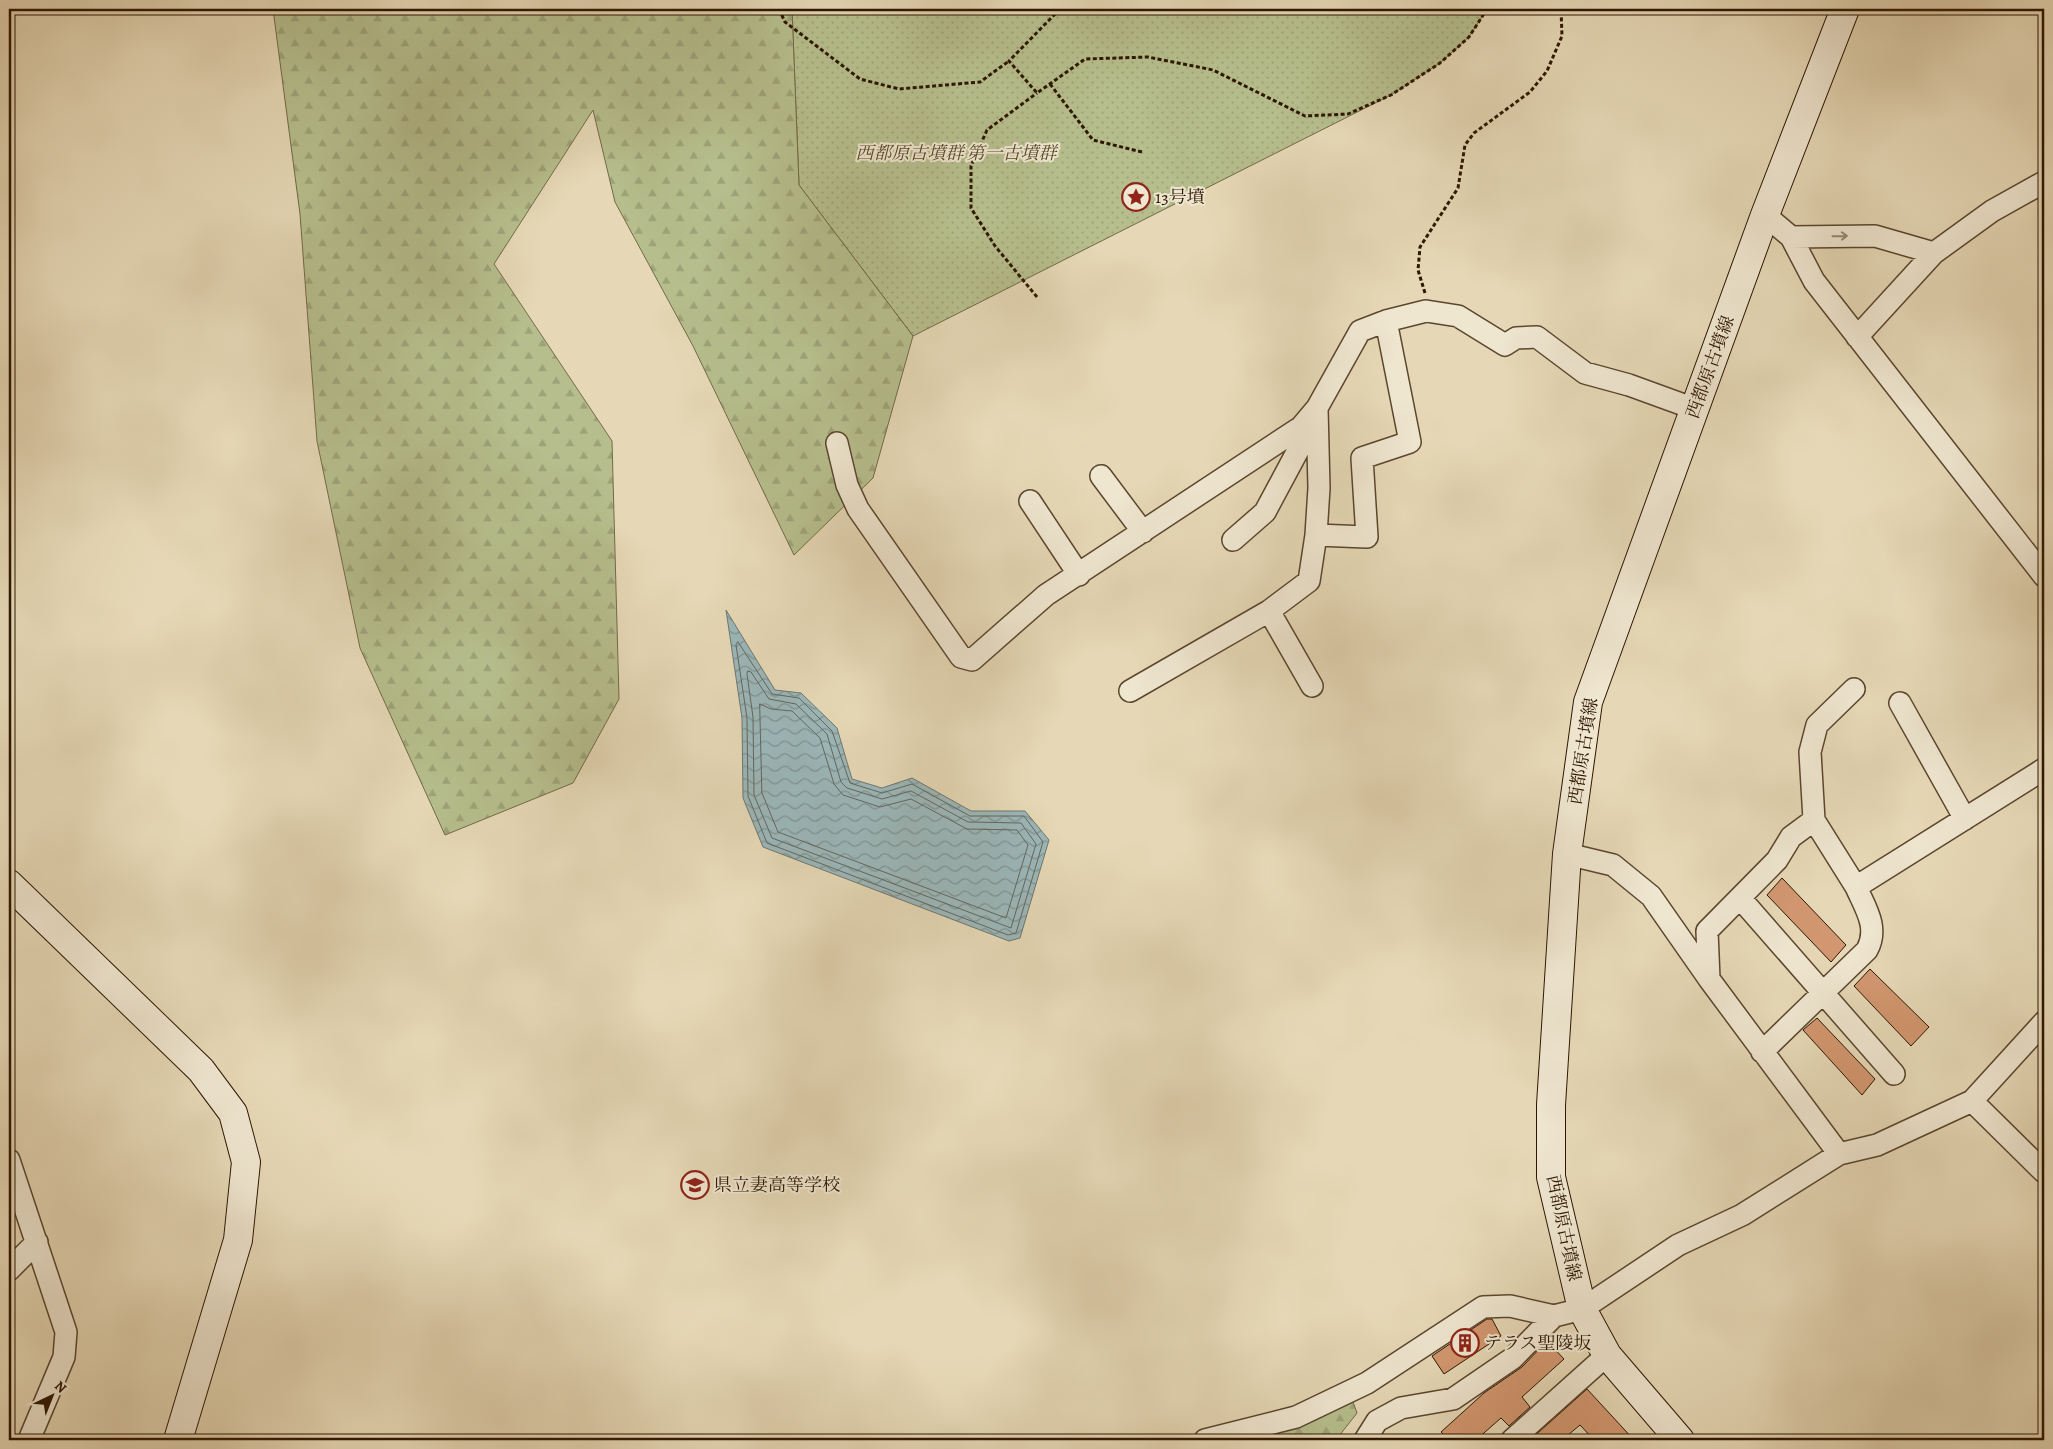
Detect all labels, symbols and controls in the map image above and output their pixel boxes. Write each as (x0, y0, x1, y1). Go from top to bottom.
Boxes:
park label: 西都原古墳群 第一古墳群 (855, 141, 1060, 165)
place icon: 13号墳 (1121, 182, 1151, 212)
place label: 13号墳 (1155, 185, 1205, 209)
one-way arrow (1832, 232, 1848, 241)
street label: 西都原古墳線 (1680, 312, 1740, 422)
street label: 西都原古墳線 (1563, 696, 1603, 806)
school or university icon: 県立妻高等学校 (680, 1170, 710, 1200)
place label: 県立妻高等学校 (714, 1173, 840, 1197)
street label: 西都原古墳線 (1541, 1173, 1587, 1283)
building icon: テラス聖陵坂 (1450, 1328, 1480, 1358)
place label: テラス聖陵坂 (1484, 1331, 1591, 1355)
north arrow (28, 1372, 78, 1422)
text: N (50, 1376, 71, 1397)

